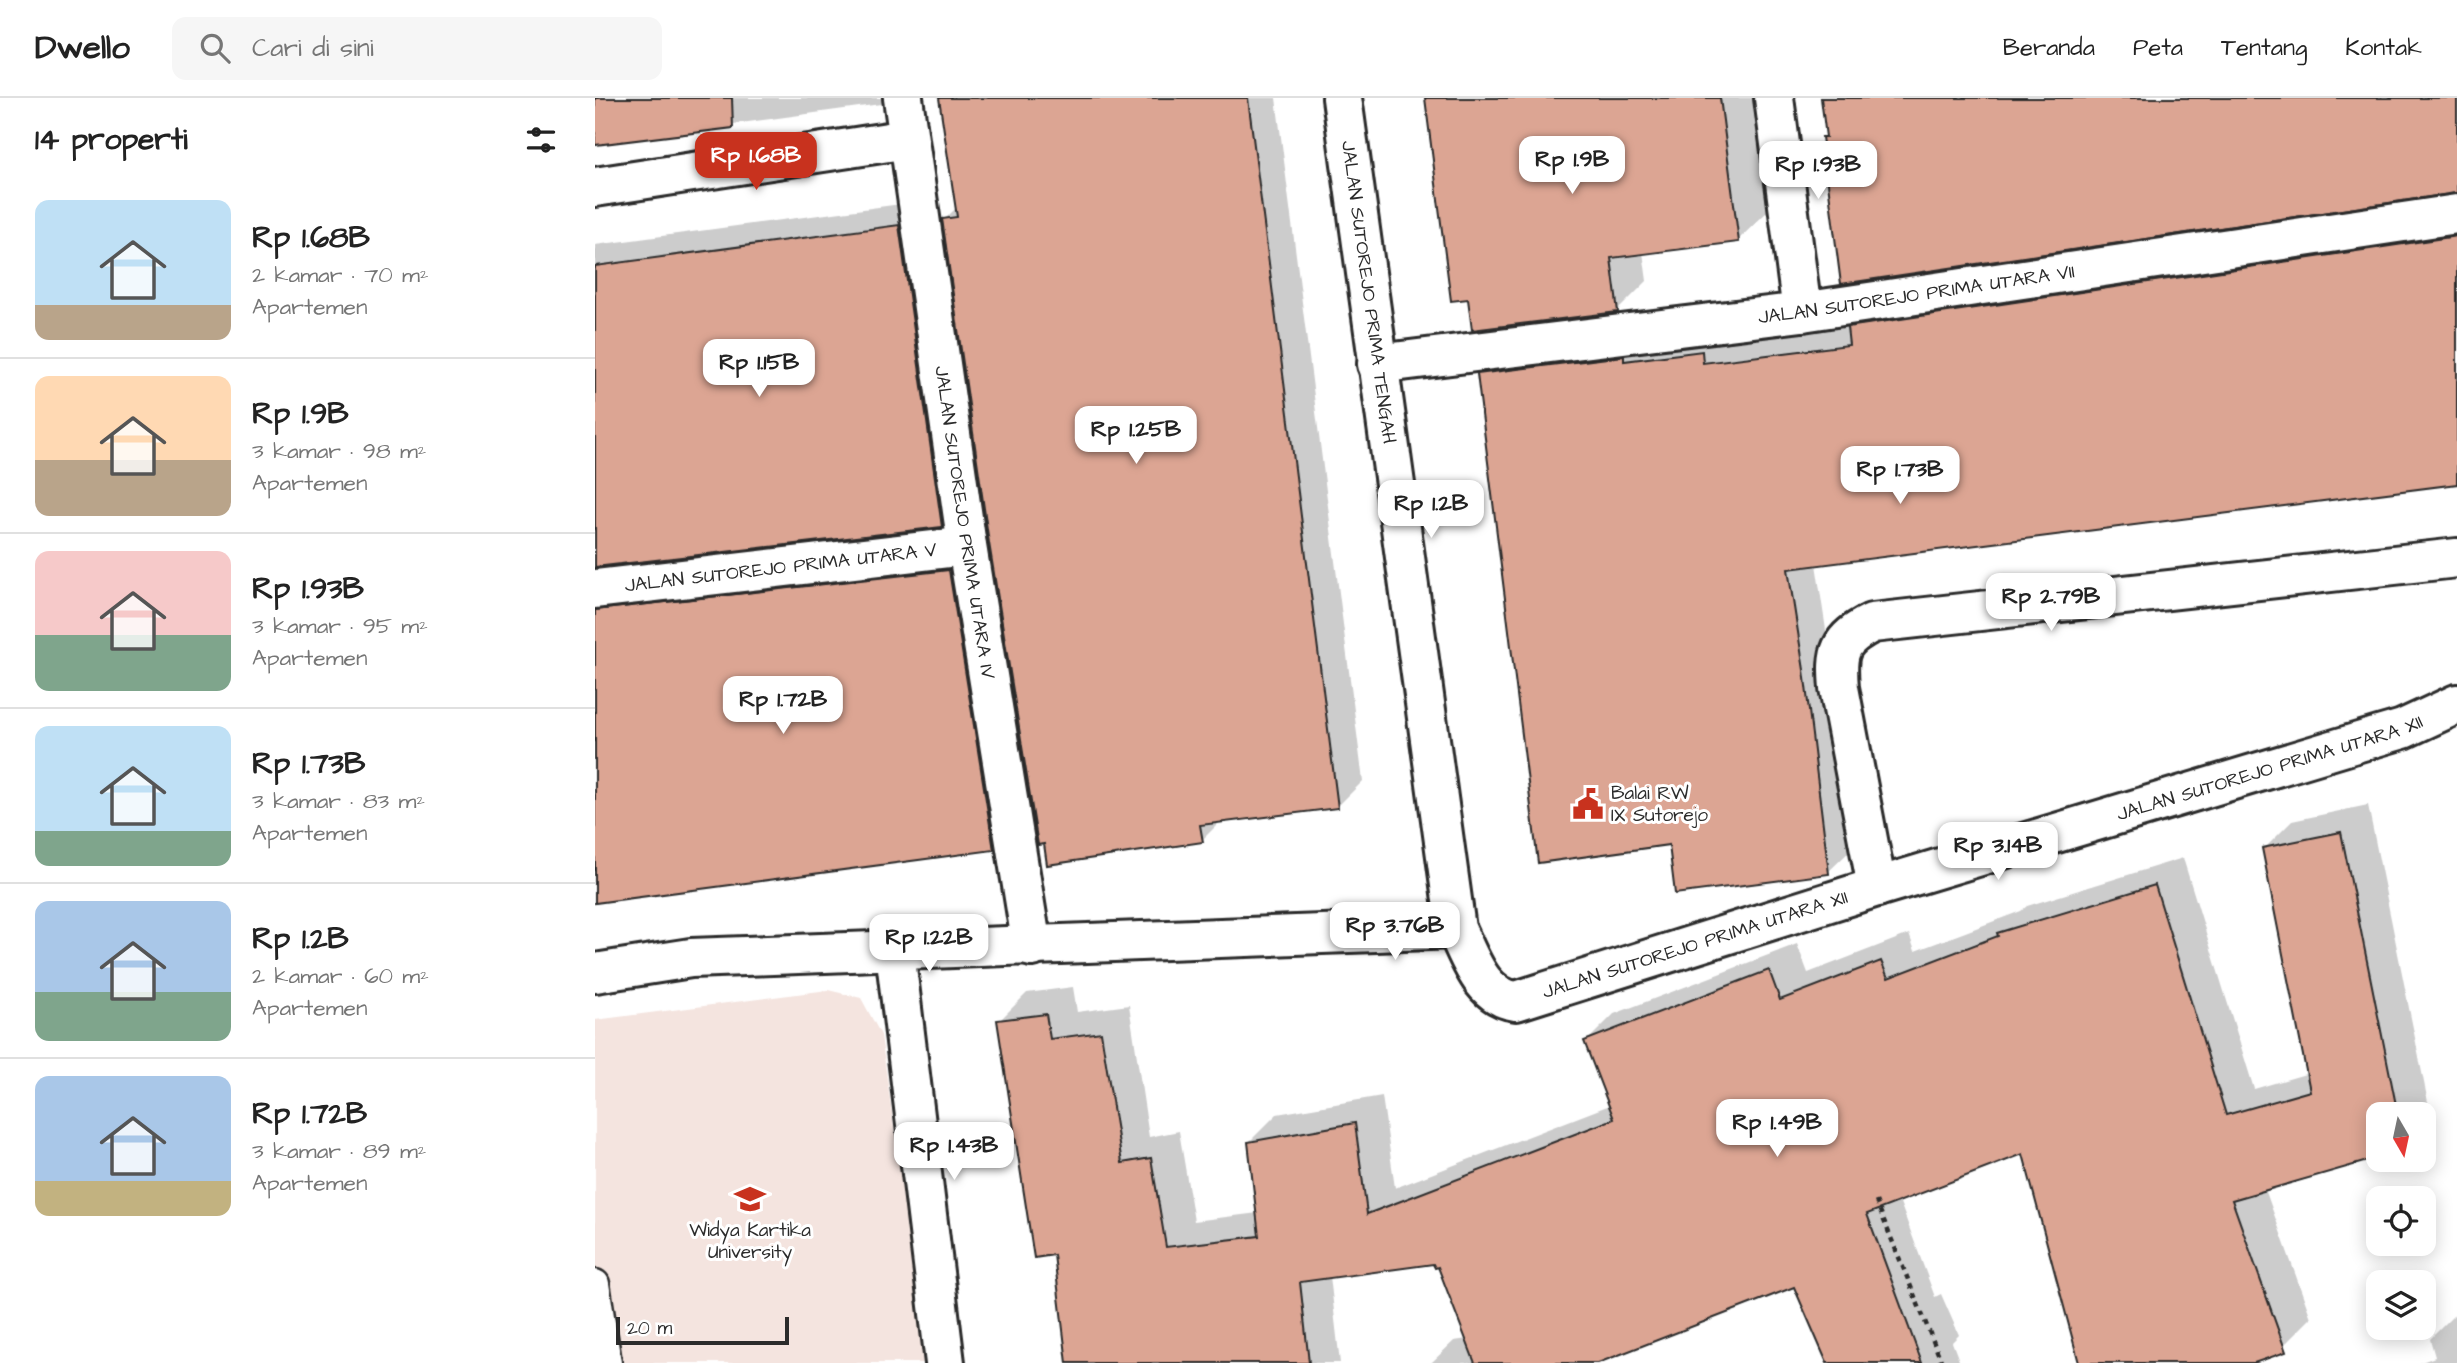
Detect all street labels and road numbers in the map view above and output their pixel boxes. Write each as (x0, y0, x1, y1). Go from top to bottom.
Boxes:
street label: JALAN SUTOREJO PRIMA TENGAH (1334, 139, 1403, 445)
street label: JALAN SUTOREJO PRIMA UTARA VII (1757, 258, 2077, 331)
street label: JALAN SUTOREJO PRIMA UTARA IV (928, 364, 1002, 681)
street label: JALAN SUTOREJO PRIMA UTARA V (623, 536, 938, 599)
street label: JALAN SUTOREJO PRIMA UTARA XII (2113, 708, 2427, 828)
street label: JALAN SUTOREJO PRIMA UTARA XII (1539, 884, 1851, 1005)

